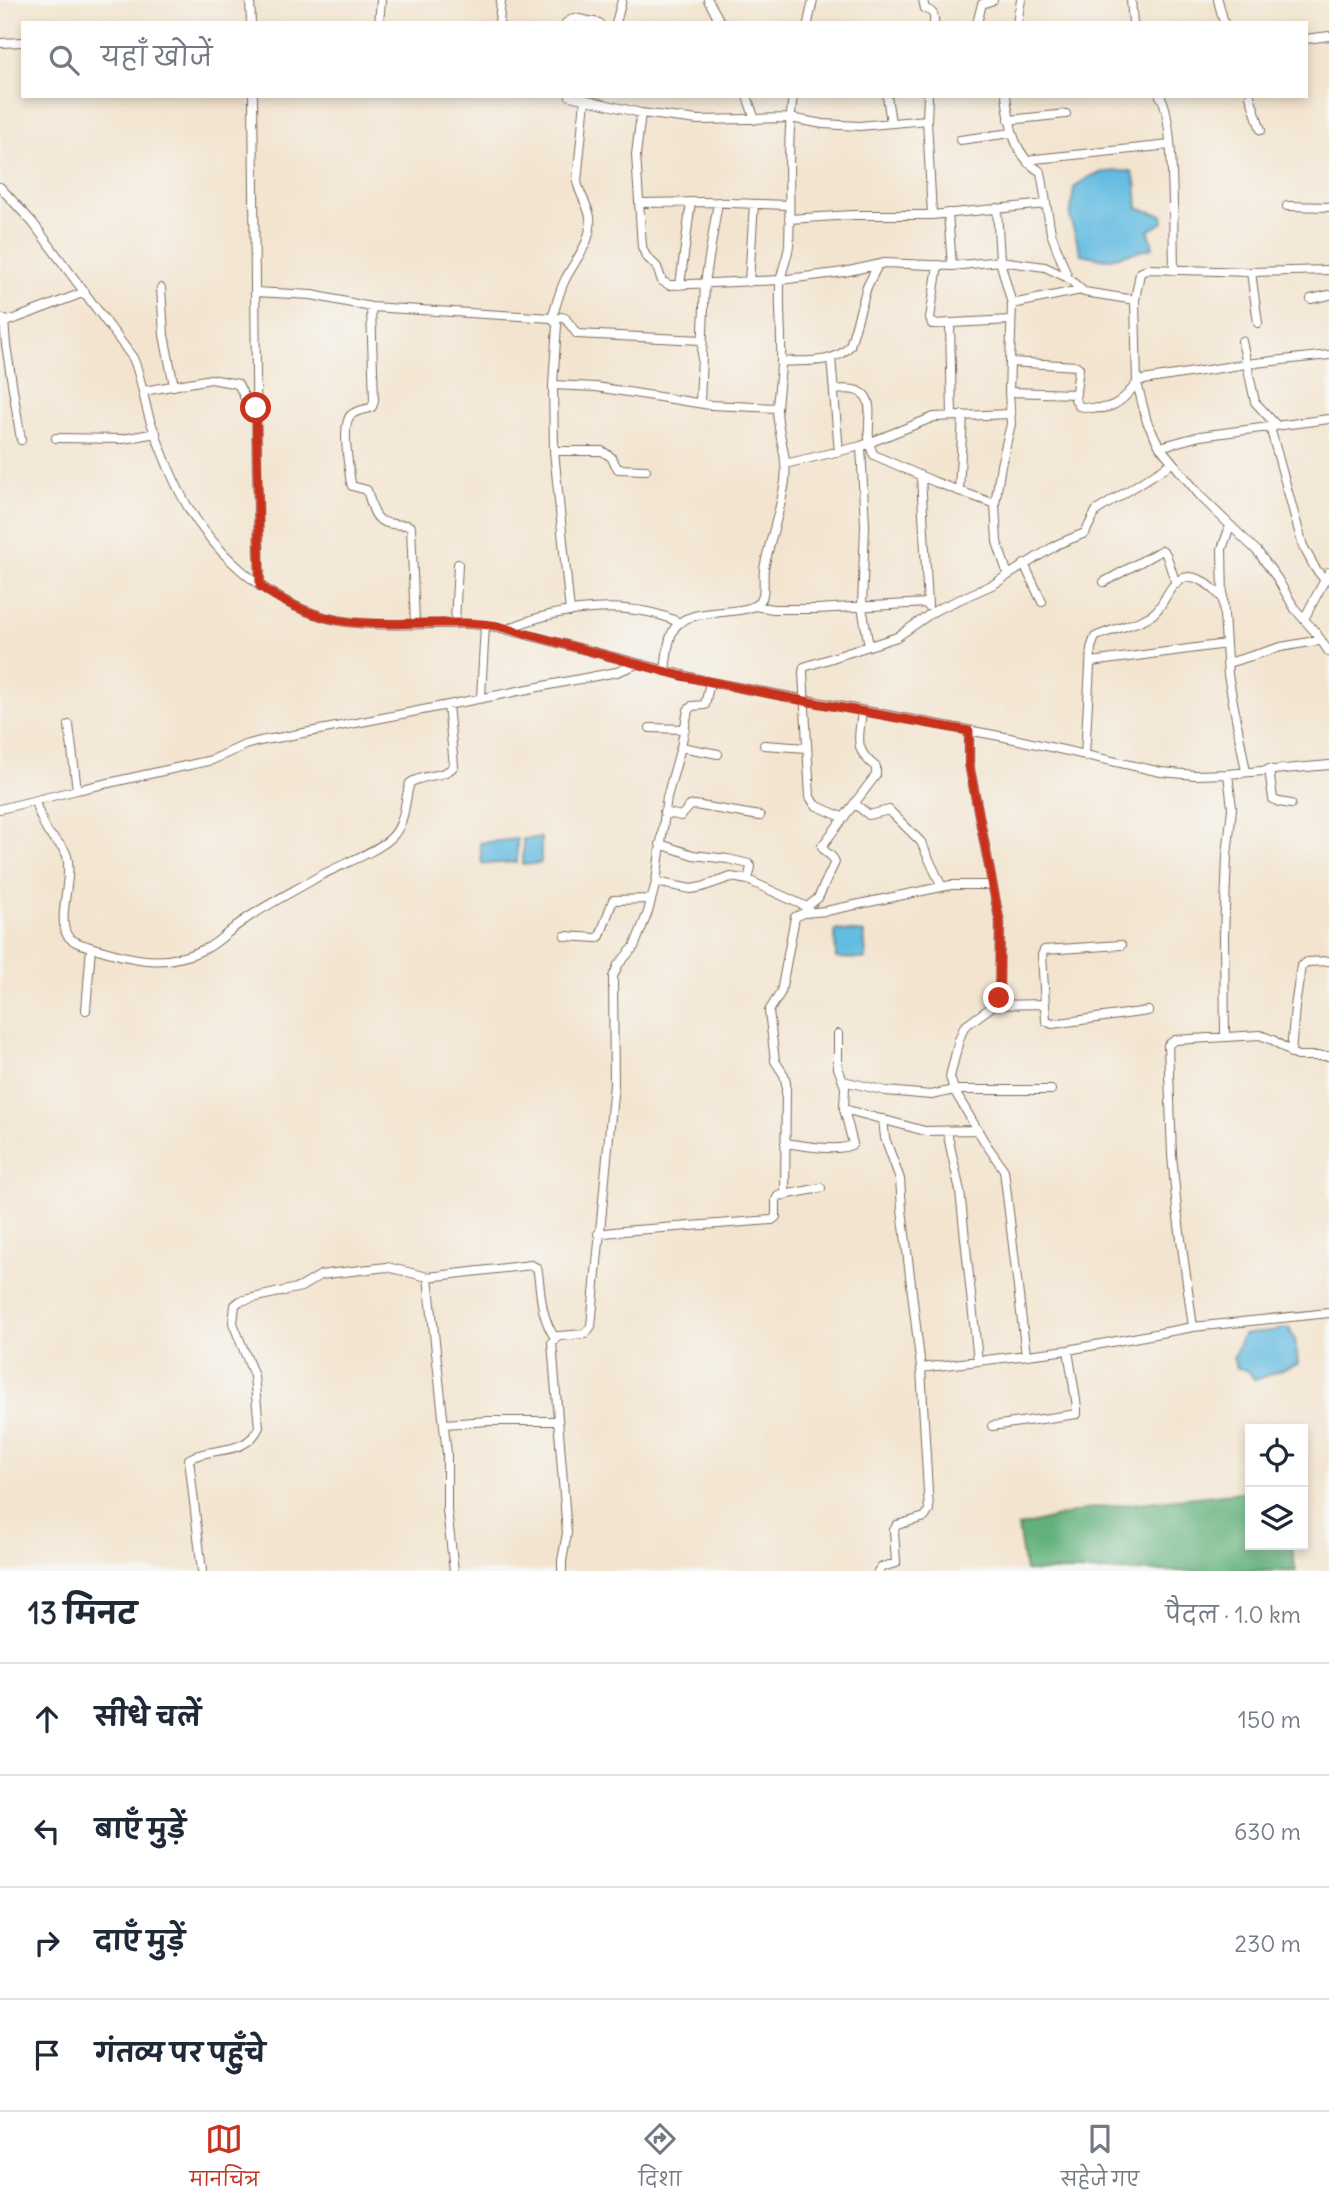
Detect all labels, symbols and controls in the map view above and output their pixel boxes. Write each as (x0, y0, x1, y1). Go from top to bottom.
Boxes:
search box (21, 21, 1308, 98)
text: यहाँ खोजें (101, 40, 212, 73)
icon: search (45, 41, 83, 79)
route start (240, 392, 271, 423)
route end (983, 982, 1014, 1013)
map controls (1245, 1424, 1308, 1550)
button: locate (1245, 1424, 1308, 1487)
button: layers (1245, 1487, 1308, 1550)
text: 13 मिनट (28, 1594, 137, 1632)
text: पैदल · 1.0 km (1165, 1600, 1301, 1629)
icon: ahead (28, 1700, 66, 1738)
text: सीधे चलें (95, 1700, 201, 1733)
text: 150 m (1238, 1705, 1301, 1734)
icon: left (28, 1812, 66, 1850)
text: बाएँ मुड़ें (95, 1812, 186, 1845)
text: 630 m (1234, 1817, 1301, 1846)
icon: right (28, 1924, 66, 1962)
text: दाएँ मुड़ें (95, 1924, 185, 1957)
text: 230 m (1235, 1929, 1301, 1958)
icon: arrive (28, 2036, 66, 2074)
text: गंतव्य पर पहुँचे (95, 2036, 265, 2069)
tab: मानचित्र (190, 2120, 259, 2200)
tab: दिशा (639, 2120, 682, 2200)
tab: सहेजे गए (1061, 2120, 1139, 2200)

